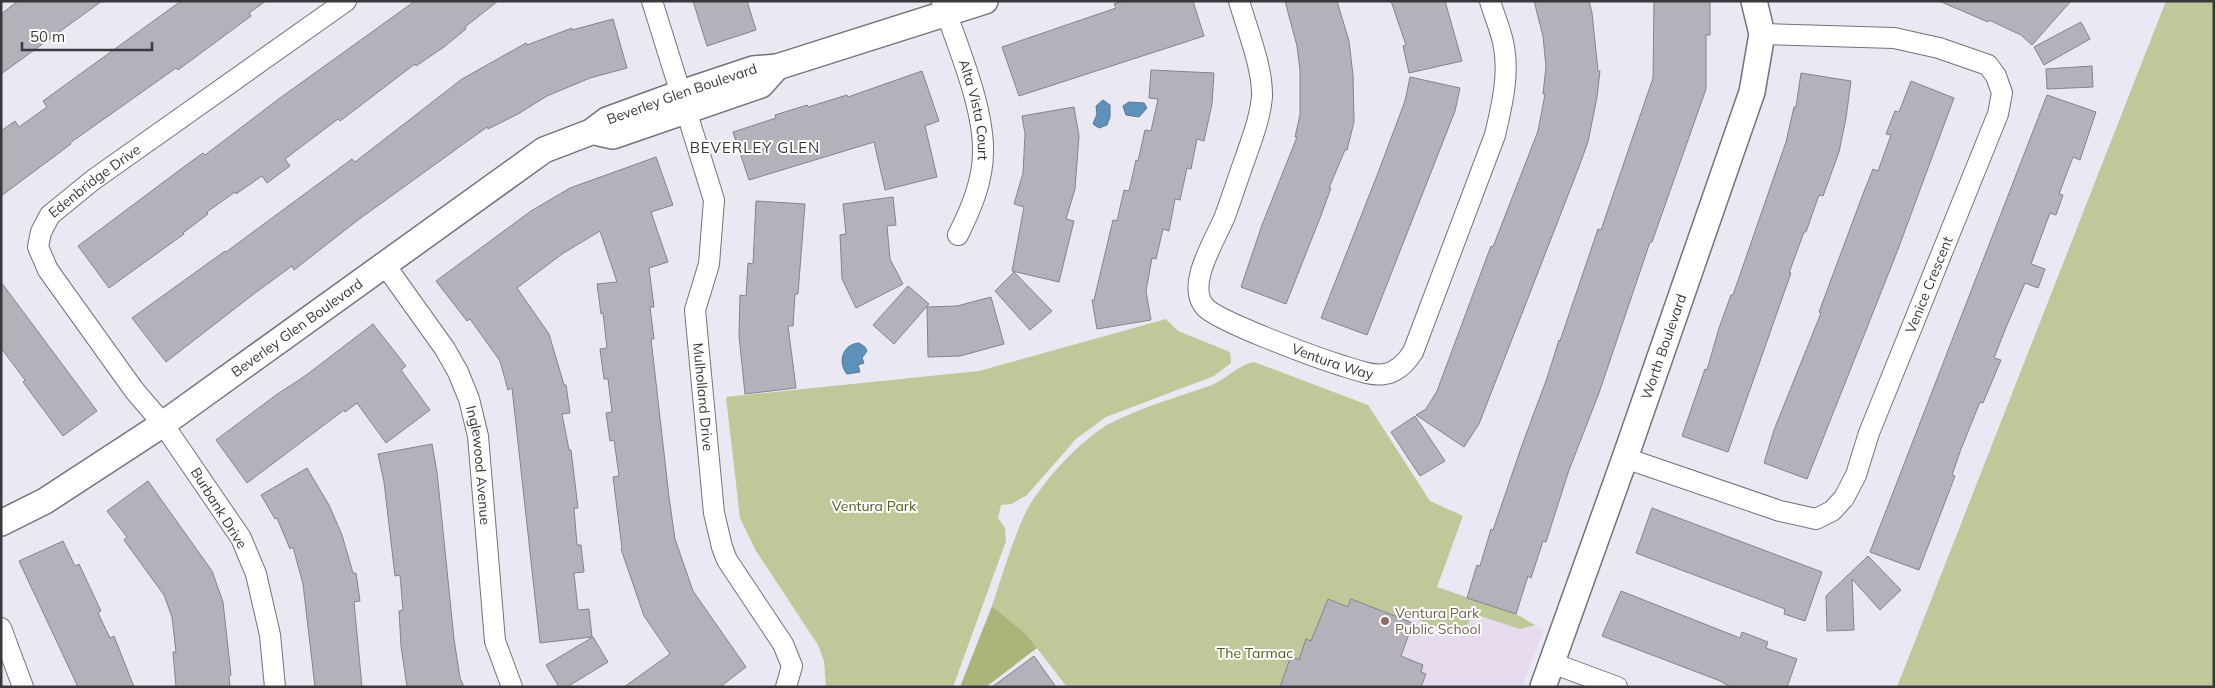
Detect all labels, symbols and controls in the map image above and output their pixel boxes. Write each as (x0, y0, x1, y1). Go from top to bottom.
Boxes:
scale bar (22, 20, 152, 52)
text: 50 m (30, 27, 65, 46)
street label: Alta Vista Court (955, 57, 992, 161)
street label: Beverley Glen Boulevard (604, 59, 759, 128)
district label: BEVERLEY GLEN (690, 138, 820, 157)
street label: Edenbridge Drive (45, 140, 144, 222)
street label: Venice Crescent (1901, 234, 1957, 336)
street label: Beverley Glen Boulevard (228, 274, 366, 381)
street label: Worth Boulevard (1637, 292, 1690, 402)
street label: Ventura Way (1289, 340, 1375, 383)
street label: Mulholland Drive (689, 342, 717, 452)
street label: Inglewood Avenue (462, 404, 494, 526)
street label: Burbank Drive (187, 464, 251, 552)
park label: Ventura Park (832, 497, 917, 515)
place label: Ventura Park Public School (1395, 604, 1481, 638)
marker: Ventura Park Public School (1379, 615, 1391, 627)
park label: The Tarmac (1217, 644, 1293, 662)

